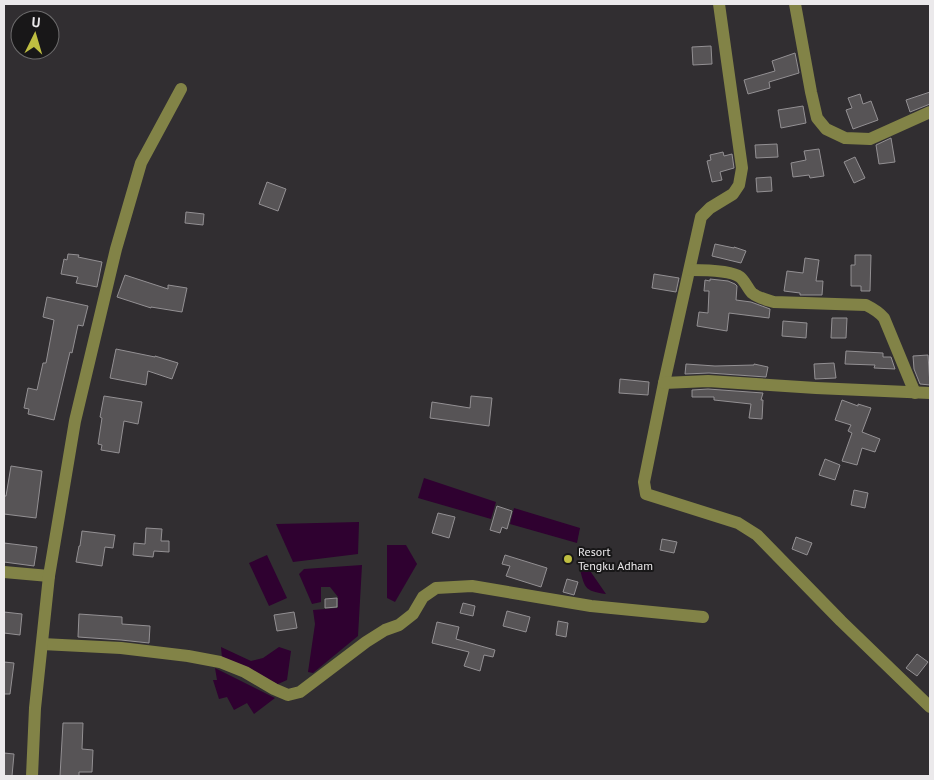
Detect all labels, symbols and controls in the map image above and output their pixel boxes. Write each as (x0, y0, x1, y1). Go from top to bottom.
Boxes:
north arrow (10, 10, 60, 60)
text: U (31, 13, 41, 31)
place label: Resort Tengku Adham (578, 544, 653, 573)
marker: Resort Tengku Adham (562, 553, 574, 565)

